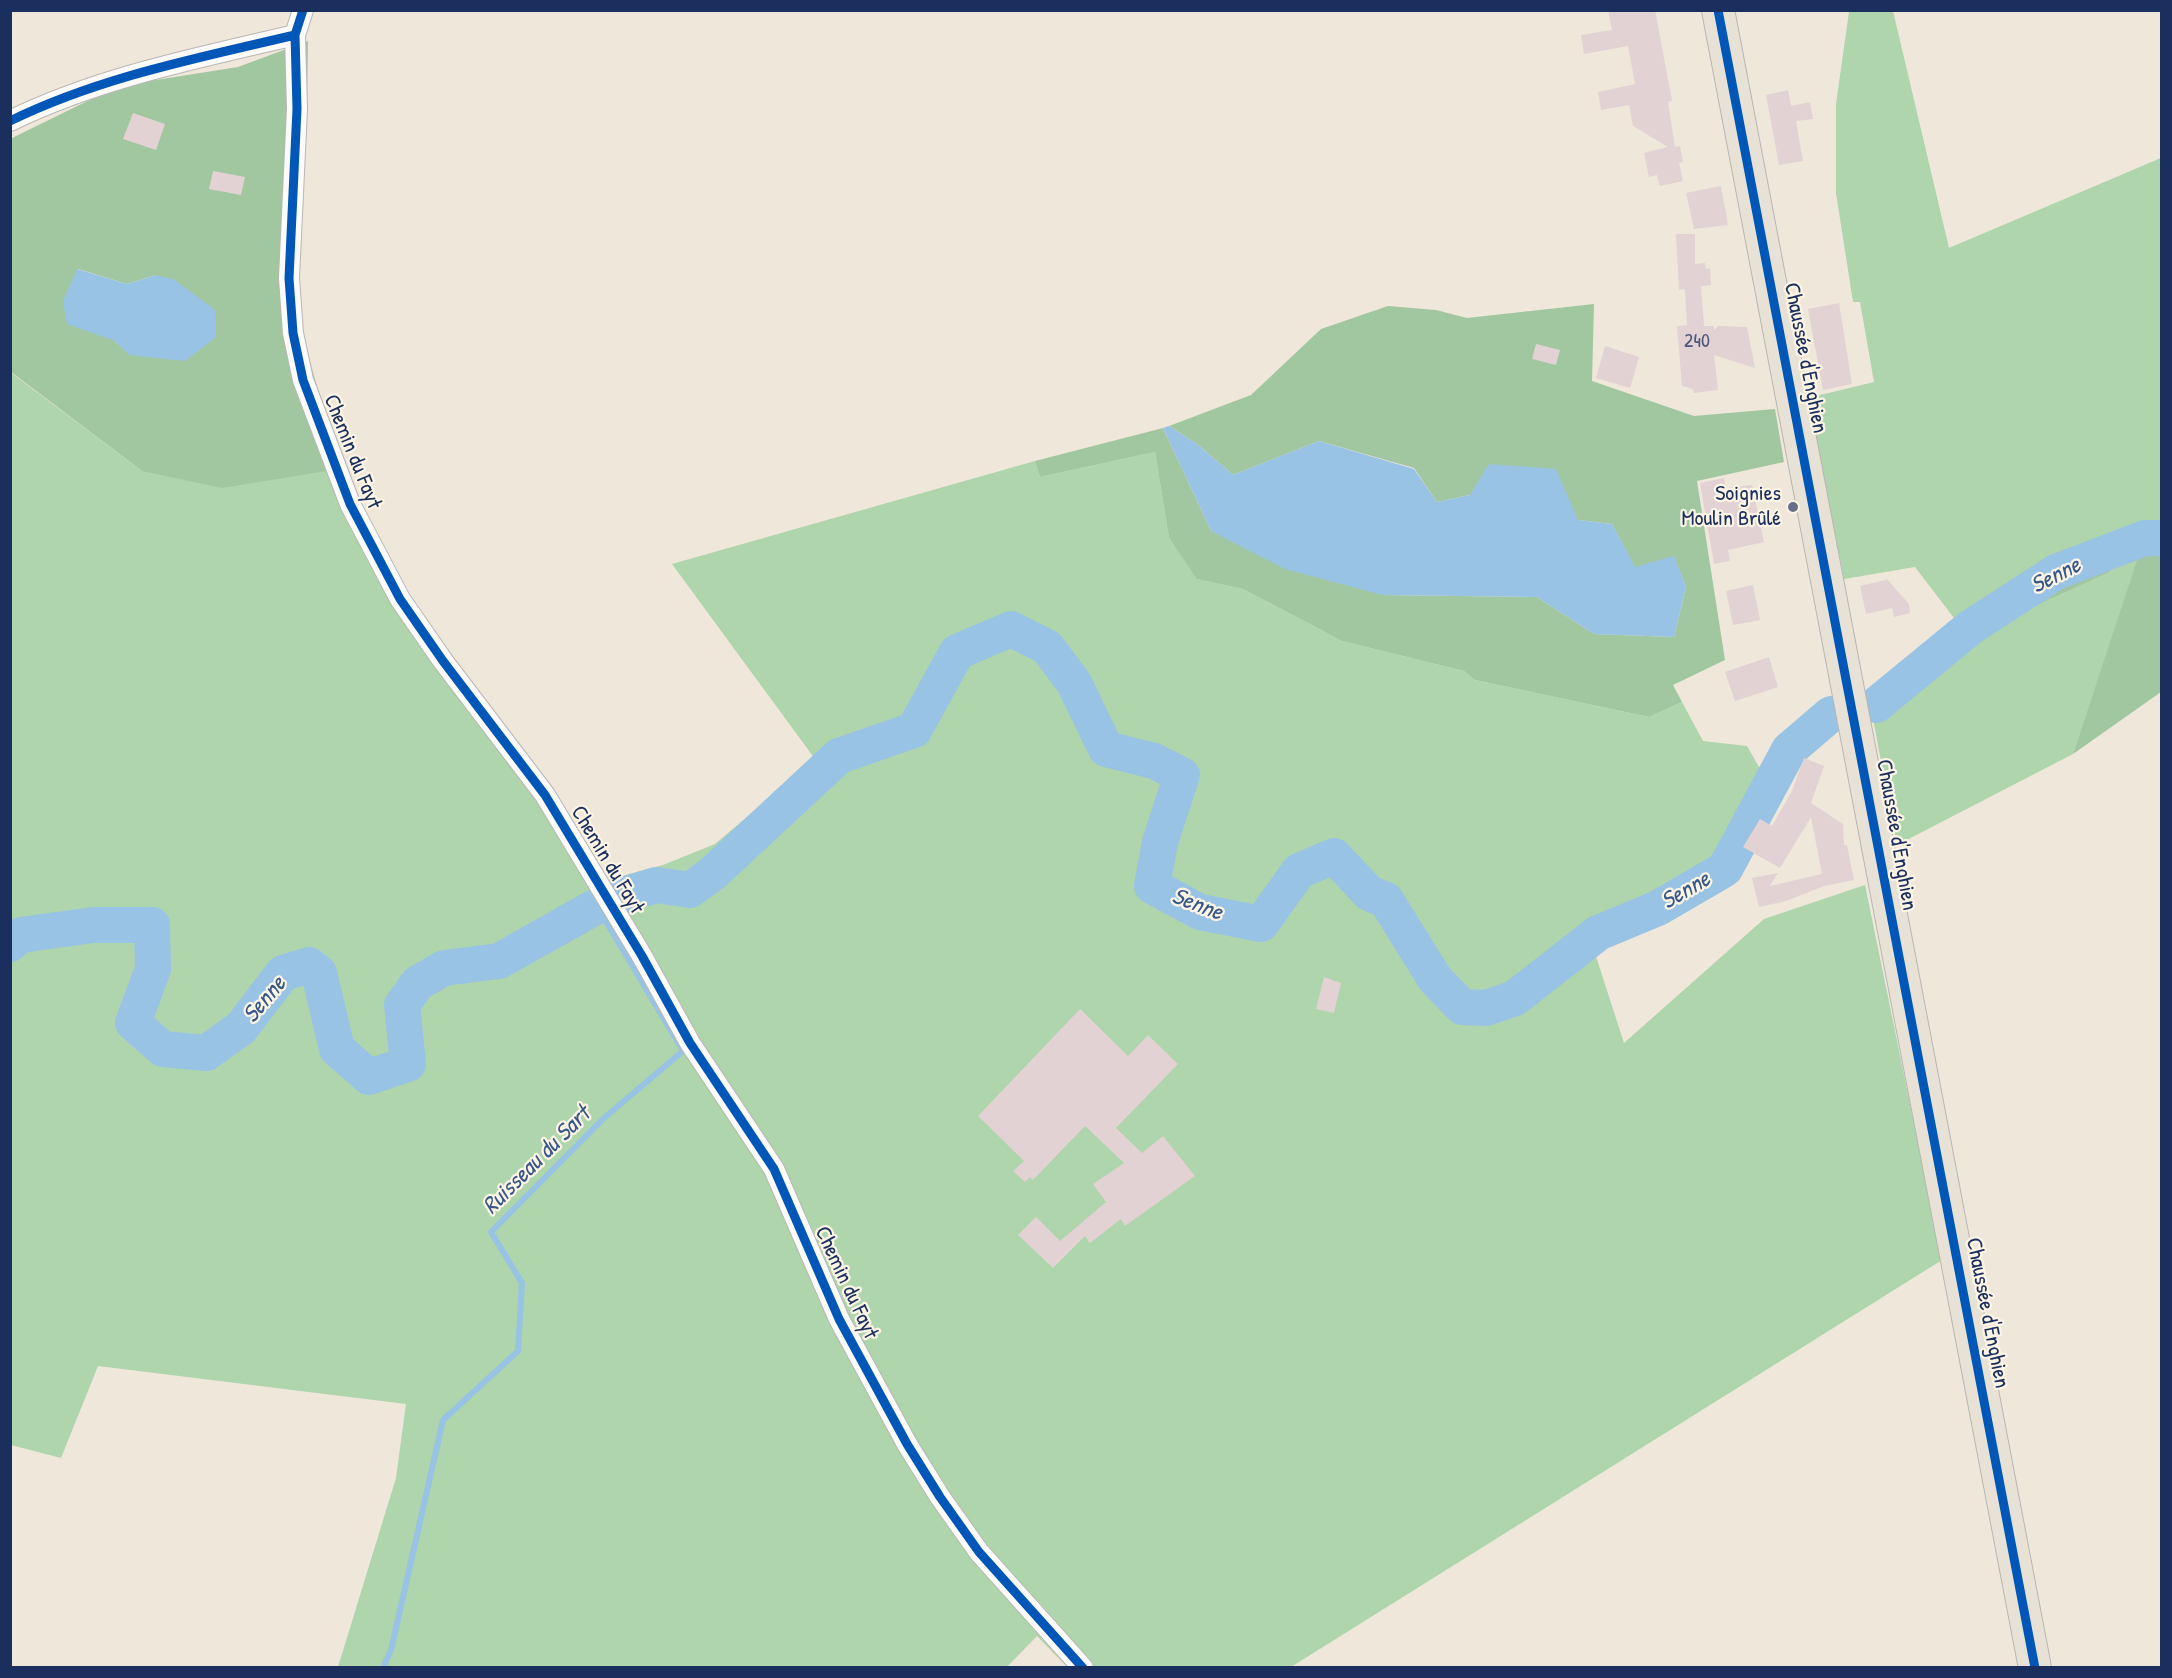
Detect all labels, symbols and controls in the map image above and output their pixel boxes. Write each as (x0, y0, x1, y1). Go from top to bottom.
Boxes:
street label: Chaussée d'Enghien (1777, 281, 1833, 435)
house number: 240 (1684, 330, 1710, 354)
street label: Chemin du Fayt (317, 391, 387, 513)
place label: Soignies Moulin Brûlé (1681, 481, 1781, 532)
marker: Soignies Moulin Brûlé (1786, 500, 1800, 514)
water label: Senne (2026, 551, 2086, 601)
street label: Chaussée d'Enghien (1870, 757, 1922, 913)
street label: Chemin du Fayt (564, 801, 650, 919)
water label: Senne (1656, 866, 1716, 916)
water label: Senne (1168, 882, 1226, 928)
water label: Senne (237, 971, 293, 1029)
water label: Ruisseau du Sart (477, 1101, 597, 1221)
street label: Chemin du Fayt (808, 1223, 884, 1343)
street label: Chaussée d'Enghien (1959, 1236, 2015, 1390)

